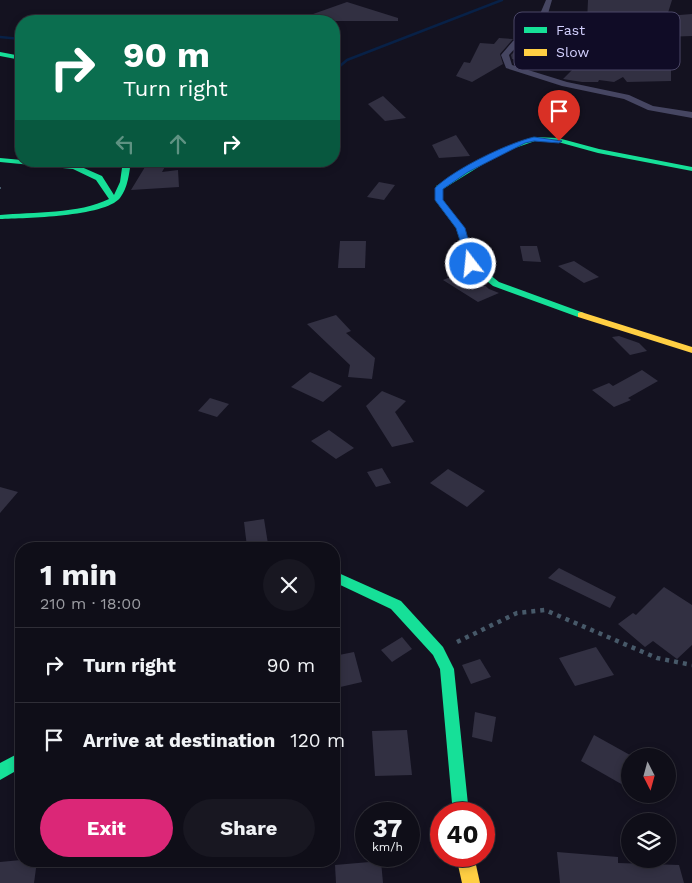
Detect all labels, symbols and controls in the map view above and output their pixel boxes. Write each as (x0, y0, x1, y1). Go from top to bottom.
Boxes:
legend (514, 12, 680, 70)
text: Fast (556, 22, 585, 38)
text: 90 m (123, 34, 210, 76)
icon: right (40, 35, 105, 100)
text: Slow (556, 44, 589, 60)
text: Turn right (123, 76, 228, 101)
pin (538, 90, 580, 141)
icon: arrive (545, 97, 573, 125)
icon: left (111, 130, 139, 158)
icon: ahead (164, 130, 192, 158)
icon: right (217, 130, 245, 158)
position arrow (444, 237, 496, 289)
text: 1 min (40, 557, 117, 592)
button: close (263, 559, 315, 611)
text: 210 m · 18:00 (40, 594, 141, 613)
icon: right (40, 651, 68, 679)
text: Turn right (83, 654, 176, 677)
text: 90 m (267, 654, 315, 677)
icon: arrive (40, 726, 68, 754)
text: Arrive at destination (83, 729, 275, 752)
text: 120 m (290, 729, 345, 752)
north arrow (621, 748, 676, 802)
map controls (621, 748, 676, 868)
button: Exit (40, 799, 173, 857)
button: Share (183, 799, 315, 857)
speed limit sign: 40 (430, 802, 495, 867)
button: layers (621, 813, 676, 868)
text: 37 (373, 814, 402, 843)
text: km/h (372, 840, 403, 854)

